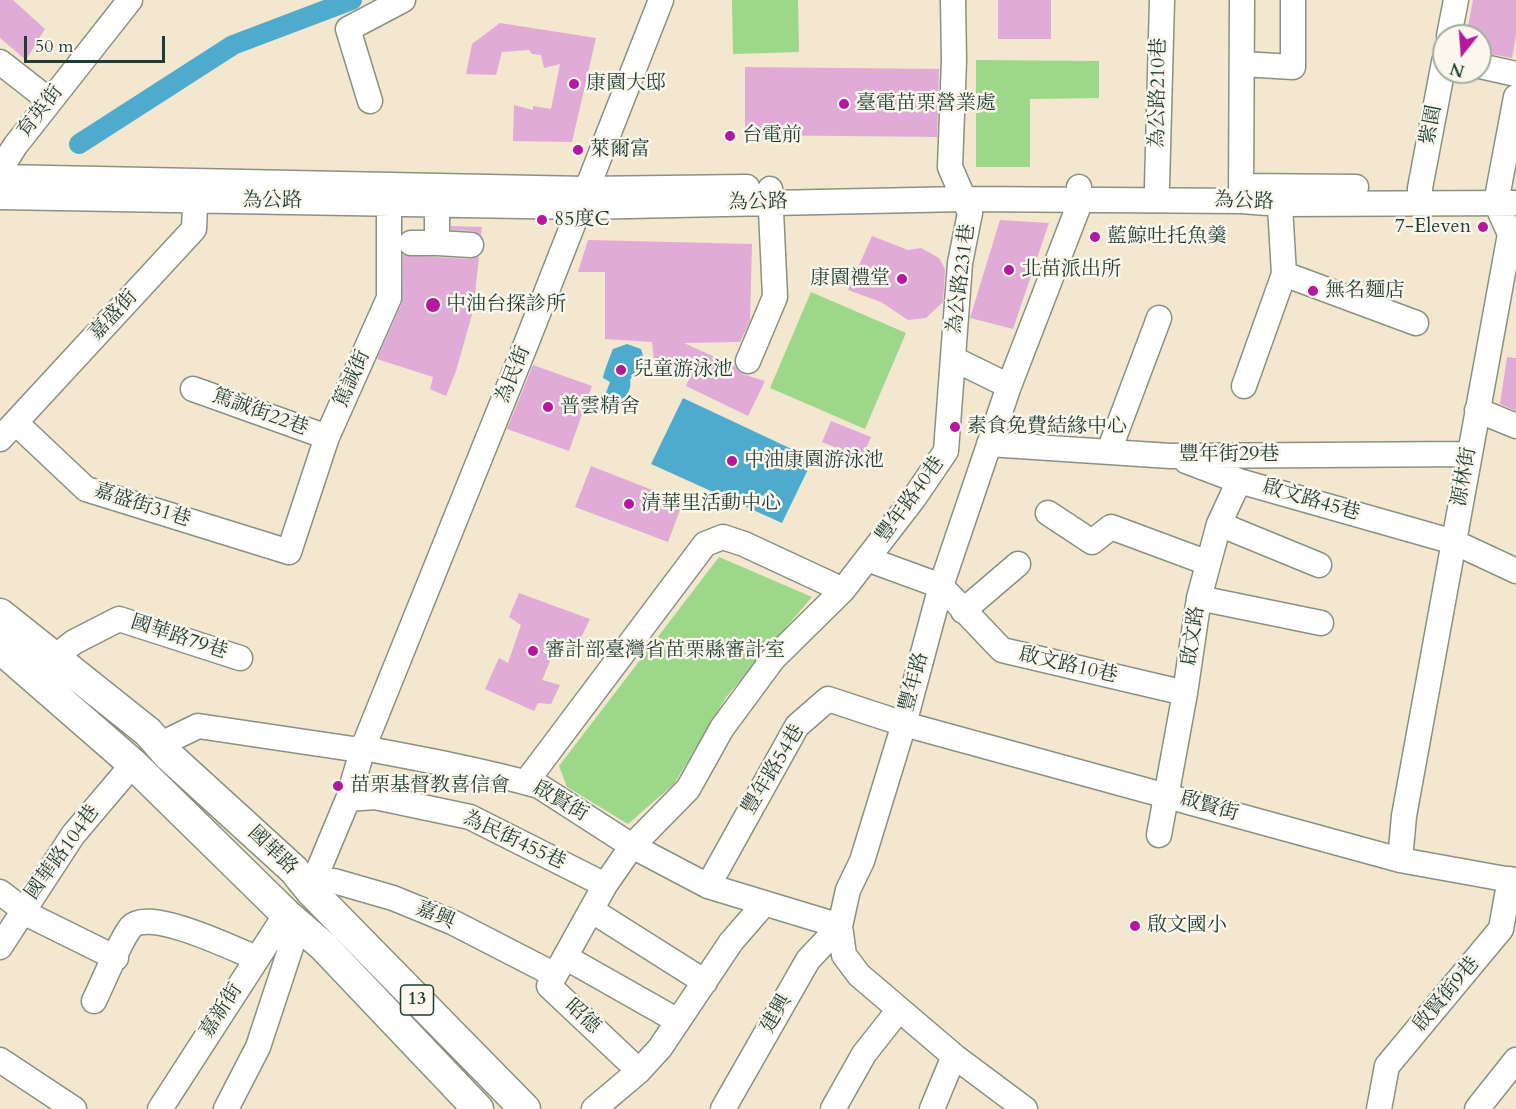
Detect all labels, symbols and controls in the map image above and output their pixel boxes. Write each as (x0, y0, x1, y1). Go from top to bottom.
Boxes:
scale bar (27, 24, 168, 62)
north arrow (1432, 24, 1492, 84)
text: 50 m (35, 34, 74, 59)
street label: 為公路210巷 (1146, 37, 1172, 149)
text: N (1447, 57, 1467, 82)
place label: 康園大邸 (586, 72, 666, 96)
marker: 康園大邸 (567, 77, 581, 91)
street label: 育英街 (13, 81, 69, 143)
place label: 臺電苗栗營業處 (856, 92, 996, 116)
marker: 臺電苗栗營業處 (837, 97, 851, 111)
street label: 紫園 (1416, 103, 1448, 147)
place label: 台電前 (742, 124, 802, 148)
marker: 台電前 (723, 129, 737, 143)
place label: 萊爾富 (590, 138, 650, 162)
marker: 萊爾富 (571, 143, 585, 157)
street label: 為公路 (242, 189, 302, 213)
street label: 為公路 (1214, 189, 1274, 215)
street label: 為公路 (728, 190, 788, 216)
place label: 85度C (554, 208, 610, 232)
marker: 85度C (535, 213, 549, 227)
place label: 7-Eleven (1395, 215, 1471, 239)
marker: 7-Eleven (1476, 220, 1490, 234)
street label: 為公路231巷 (943, 223, 981, 335)
place label: 藍鯨吐托魚羹 (1107, 225, 1227, 249)
marker: 藍鯨吐托魚羹 (1088, 230, 1102, 244)
place label: 北苗派出所 (1021, 258, 1121, 282)
marker: 北苗派出所 (1002, 263, 1016, 277)
place label: 康園禮堂 (810, 267, 890, 291)
marker: 康園禮堂 (895, 272, 909, 286)
place label: 無名麵店 (1325, 279, 1405, 303)
marker: 無名麵店 (1306, 284, 1320, 298)
street label: 嘉盛街 (85, 286, 143, 346)
place label: 中油台探診所 (446, 293, 566, 317)
marker: 中油台探診所 (424, 296, 442, 314)
street label: 為民街 (492, 343, 536, 407)
street label: 篤誠街 (330, 347, 376, 411)
place label: 兒童游泳池 (633, 358, 733, 382)
marker: 兒童游泳池 (614, 363, 628, 377)
street label: 篤誠街22巷 (209, 385, 311, 441)
place label: 普雲精舍 (560, 395, 640, 419)
marker: 普雲精舍 (541, 400, 555, 414)
place label: 素食免費結緣中心 (967, 415, 1127, 439)
marker: 素食免費結緣中心 (948, 420, 962, 434)
street label: 豐年街29巷 (1179, 443, 1279, 467)
street label: 源林街 (1448, 445, 1482, 509)
place label: 中油康園游泳池 (744, 449, 884, 473)
street label: 豐年路40巷 (872, 452, 950, 548)
marker: 中油康園游泳池 (725, 454, 739, 468)
street label: 啟文路45巷 (1259, 476, 1363, 526)
street label: 嘉盛街31巷 (91, 479, 193, 533)
place label: 清華里活動中心 (641, 492, 781, 516)
marker: 清華里活動中心 (622, 497, 636, 511)
street label: 啟文路 (1178, 605, 1210, 667)
street label: 國華路79巷 (128, 611, 230, 665)
place label: 審計部臺灣省苗栗縣審計室 (545, 639, 785, 663)
street label: 啟文路10巷 (1016, 643, 1120, 689)
marker: 審計部臺灣省苗栗縣審計室 (526, 644, 540, 658)
street label: 豐年路 (896, 650, 934, 714)
street label: 豐年路54巷 (738, 721, 810, 819)
place label: 苗栗基督教喜信會 (350, 774, 510, 798)
street label: 啟賢街 (528, 777, 592, 827)
marker: 苗栗基督教喜信會 (331, 779, 345, 793)
street label: 啟賢街 (1177, 787, 1241, 827)
street label: 國華路104巷 (21, 801, 105, 905)
street label: 為民街455巷 (459, 807, 569, 875)
street label: 國華路 (242, 822, 302, 880)
street label: 嘉興 (412, 897, 458, 935)
place label: 啟文國小 (1147, 914, 1227, 938)
marker: 啟文國小 (1128, 919, 1142, 933)
street label: 啟賢街9巷 (1409, 953, 1485, 1037)
street label: 嘉新街 (196, 979, 248, 1043)
road number: 13 (400, 985, 434, 1015)
street label: 建興 (757, 991, 797, 1037)
street label: 昭德 (559, 995, 605, 1039)

